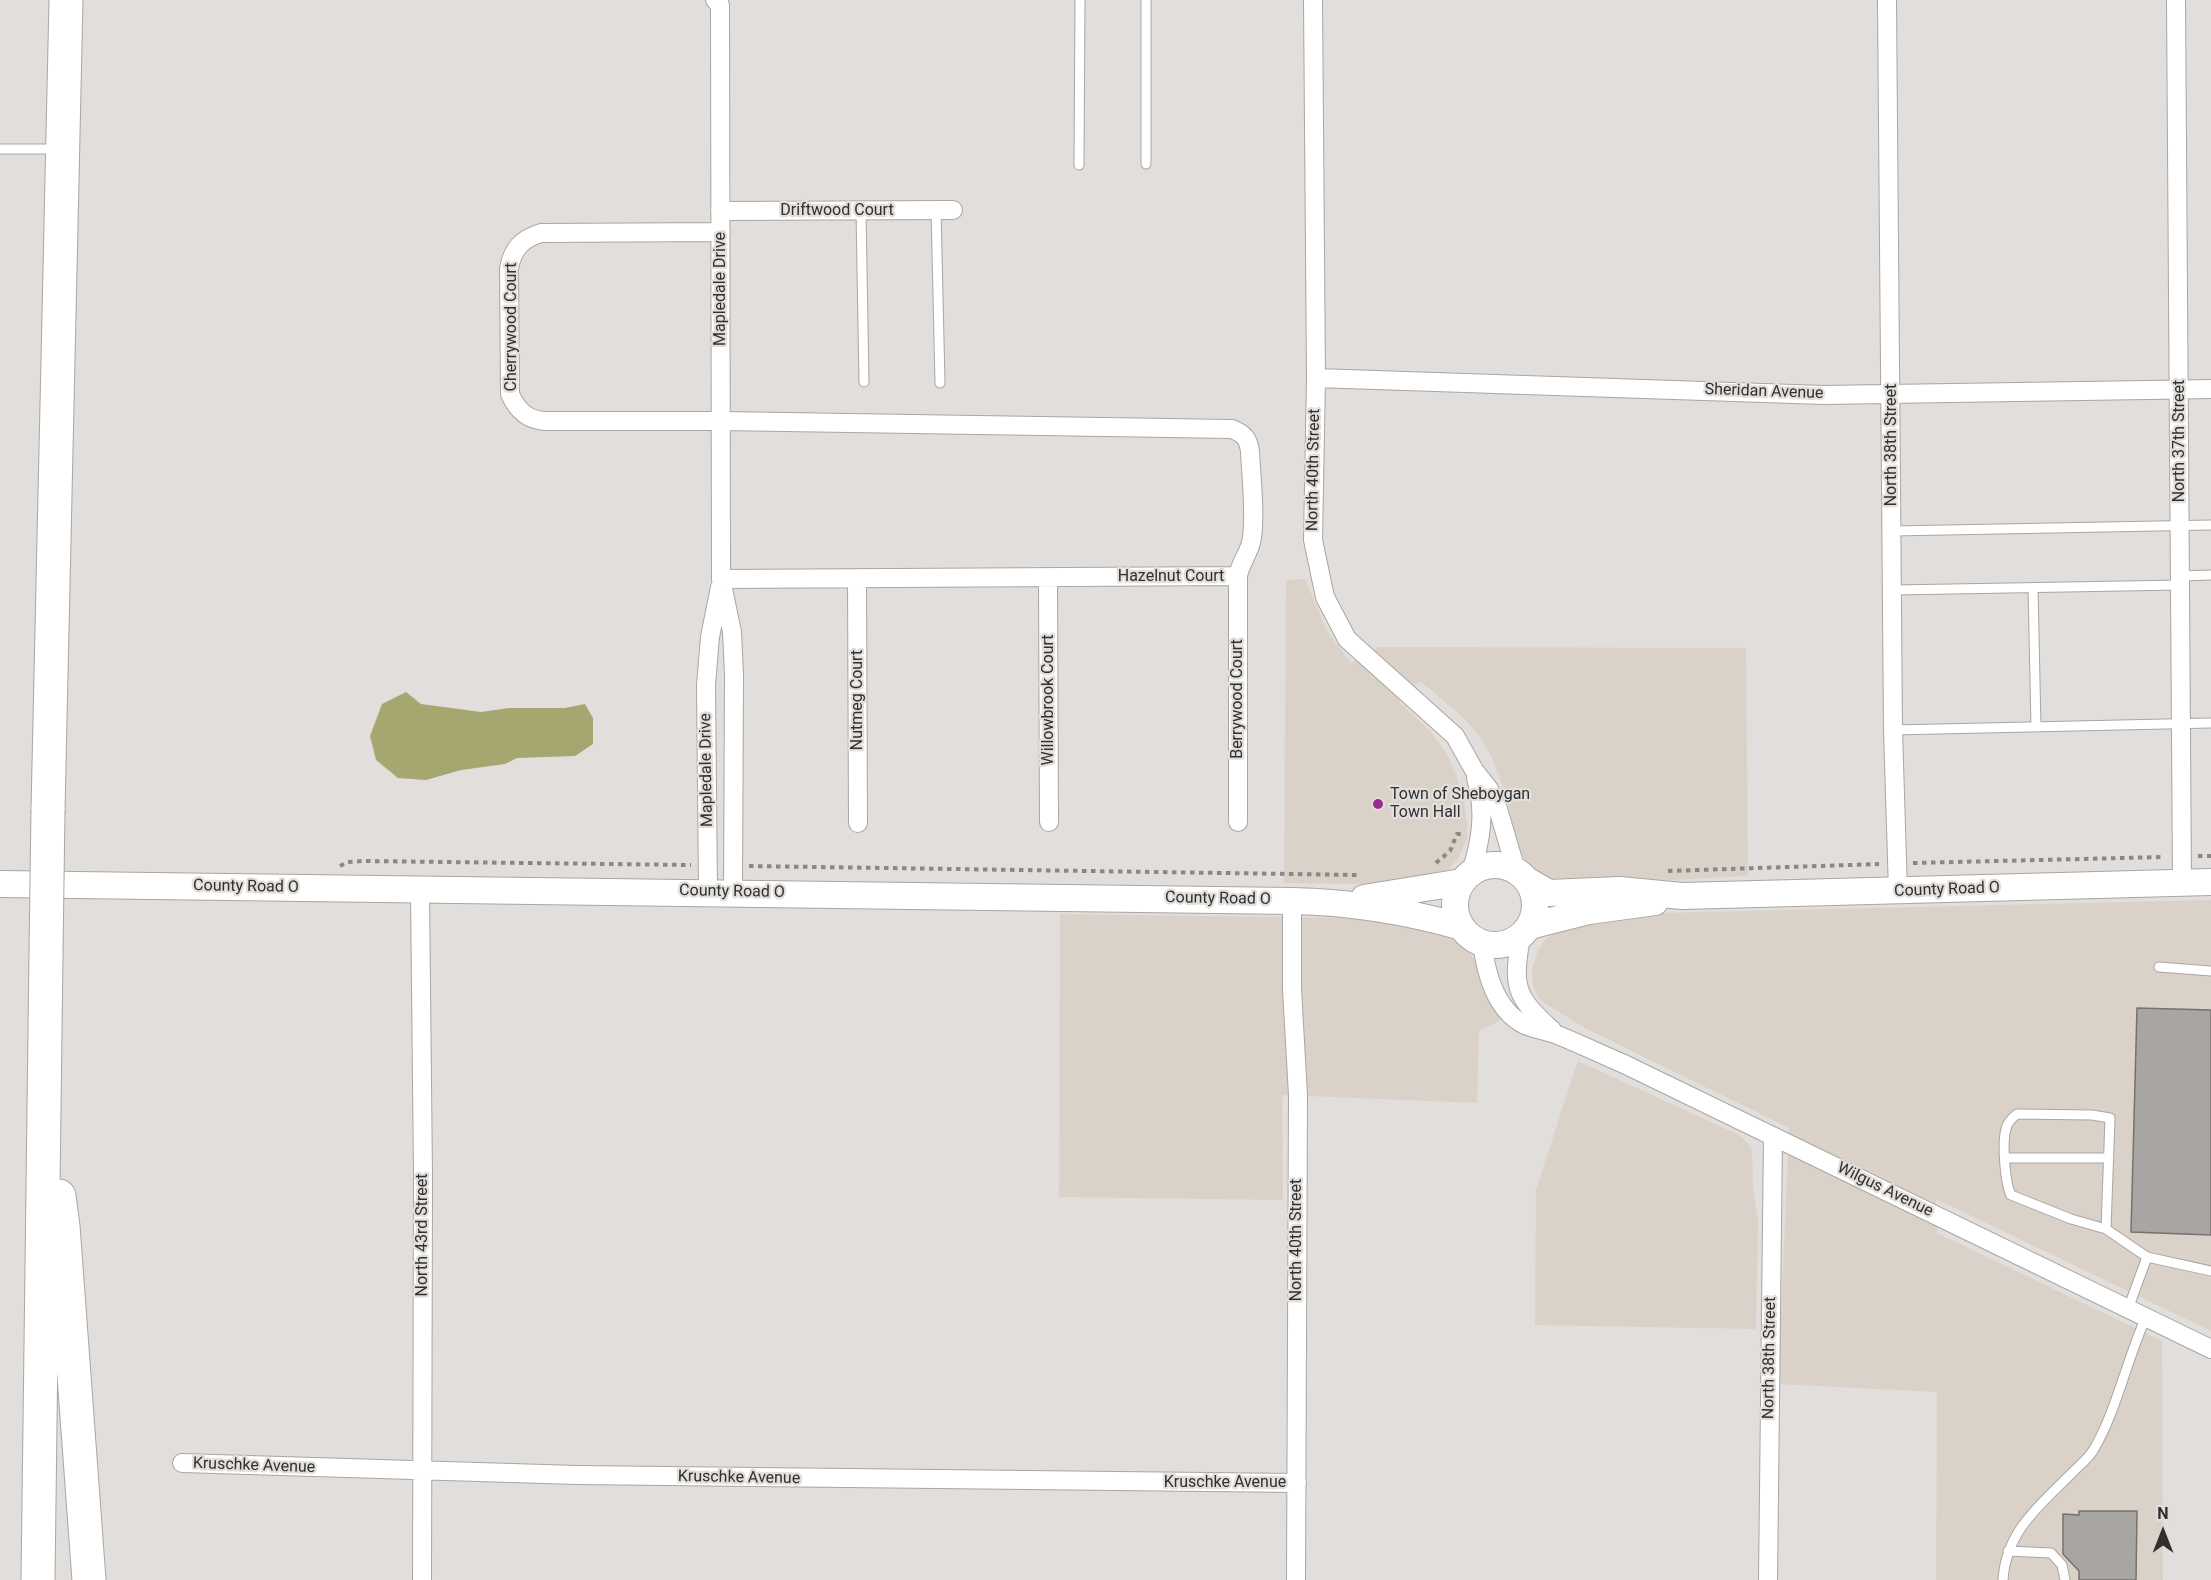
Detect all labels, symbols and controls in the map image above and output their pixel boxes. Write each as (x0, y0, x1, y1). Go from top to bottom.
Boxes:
street label: Driftwood Court (780, 201, 894, 221)
street label: Mapledale Drive (711, 232, 731, 346)
street label: Cherrywood Court (502, 263, 522, 391)
street label: Sheridan Avenue (1704, 380, 1824, 404)
street label: North 37th Street (2170, 380, 2190, 502)
street label: North 38th Street (1882, 384, 1902, 506)
street label: North 40th Street (1303, 409, 1325, 531)
street label: Hazelnut Court (1118, 567, 1224, 587)
street label: Willowbrook Court (1039, 634, 1059, 766)
street label: Berrywood Court (1228, 639, 1248, 759)
street label: Nutmeg Court (848, 650, 868, 750)
street label: Mapledale Drive (696, 713, 718, 827)
place label: Town of Sheboygan Town Hall (1390, 785, 1530, 823)
marker: Town of Sheboygan Town Hall (1371, 797, 1385, 811)
street label: County Road O (193, 876, 299, 898)
street label: County Road O (1894, 879, 2000, 901)
street label: County Road O (679, 881, 785, 903)
street label: County Road O (1165, 888, 1271, 910)
street label: Wilgus Avenue (1834, 1159, 1936, 1221)
street label: North 43rd Street (413, 1174, 433, 1296)
street label: North 40th Street (1287, 1179, 1307, 1301)
street label: North 38th Street (1759, 1297, 1781, 1419)
street label: Kruschke Avenue (192, 1454, 316, 1478)
street label: Kruschke Avenue (678, 1467, 800, 1489)
street label: Kruschke Avenue (1164, 1473, 1286, 1493)
north arrow (2133, 1502, 2193, 1562)
text: N (2157, 1504, 2169, 1523)

